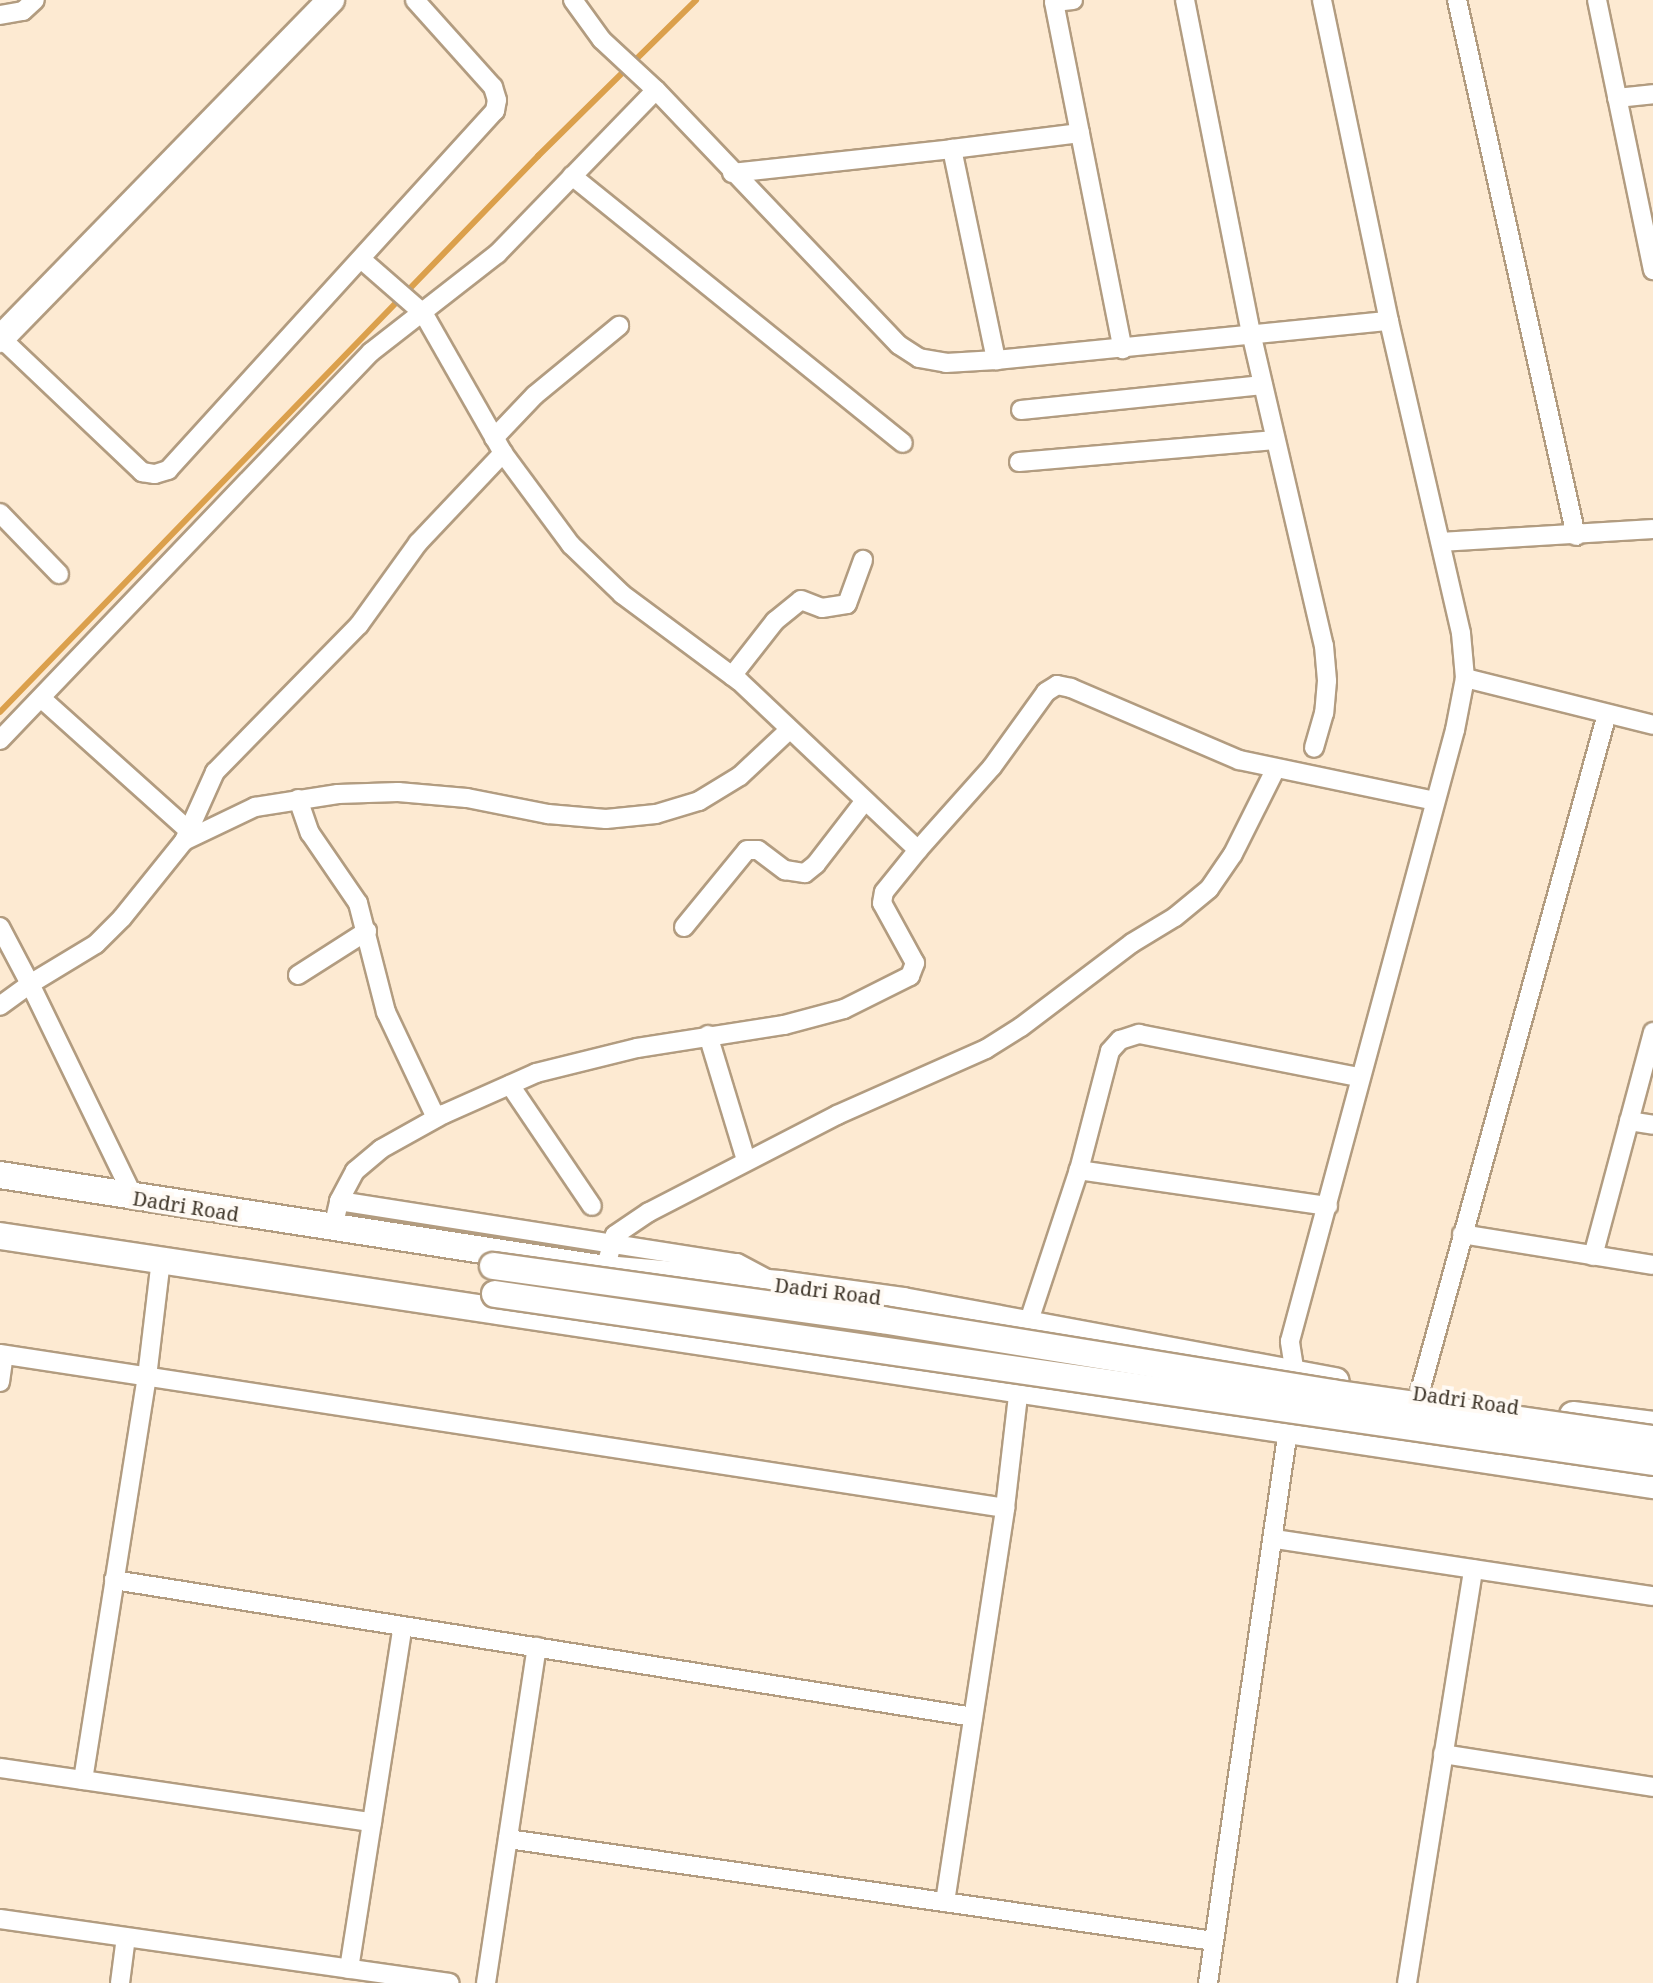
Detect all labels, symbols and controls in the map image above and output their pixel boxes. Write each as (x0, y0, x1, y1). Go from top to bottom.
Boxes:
street label: Dadri Road (131, 1186, 241, 1226)
street label: Dadri Road (773, 1273, 883, 1309)
street label: Dadri Road (1411, 1381, 1521, 1419)

